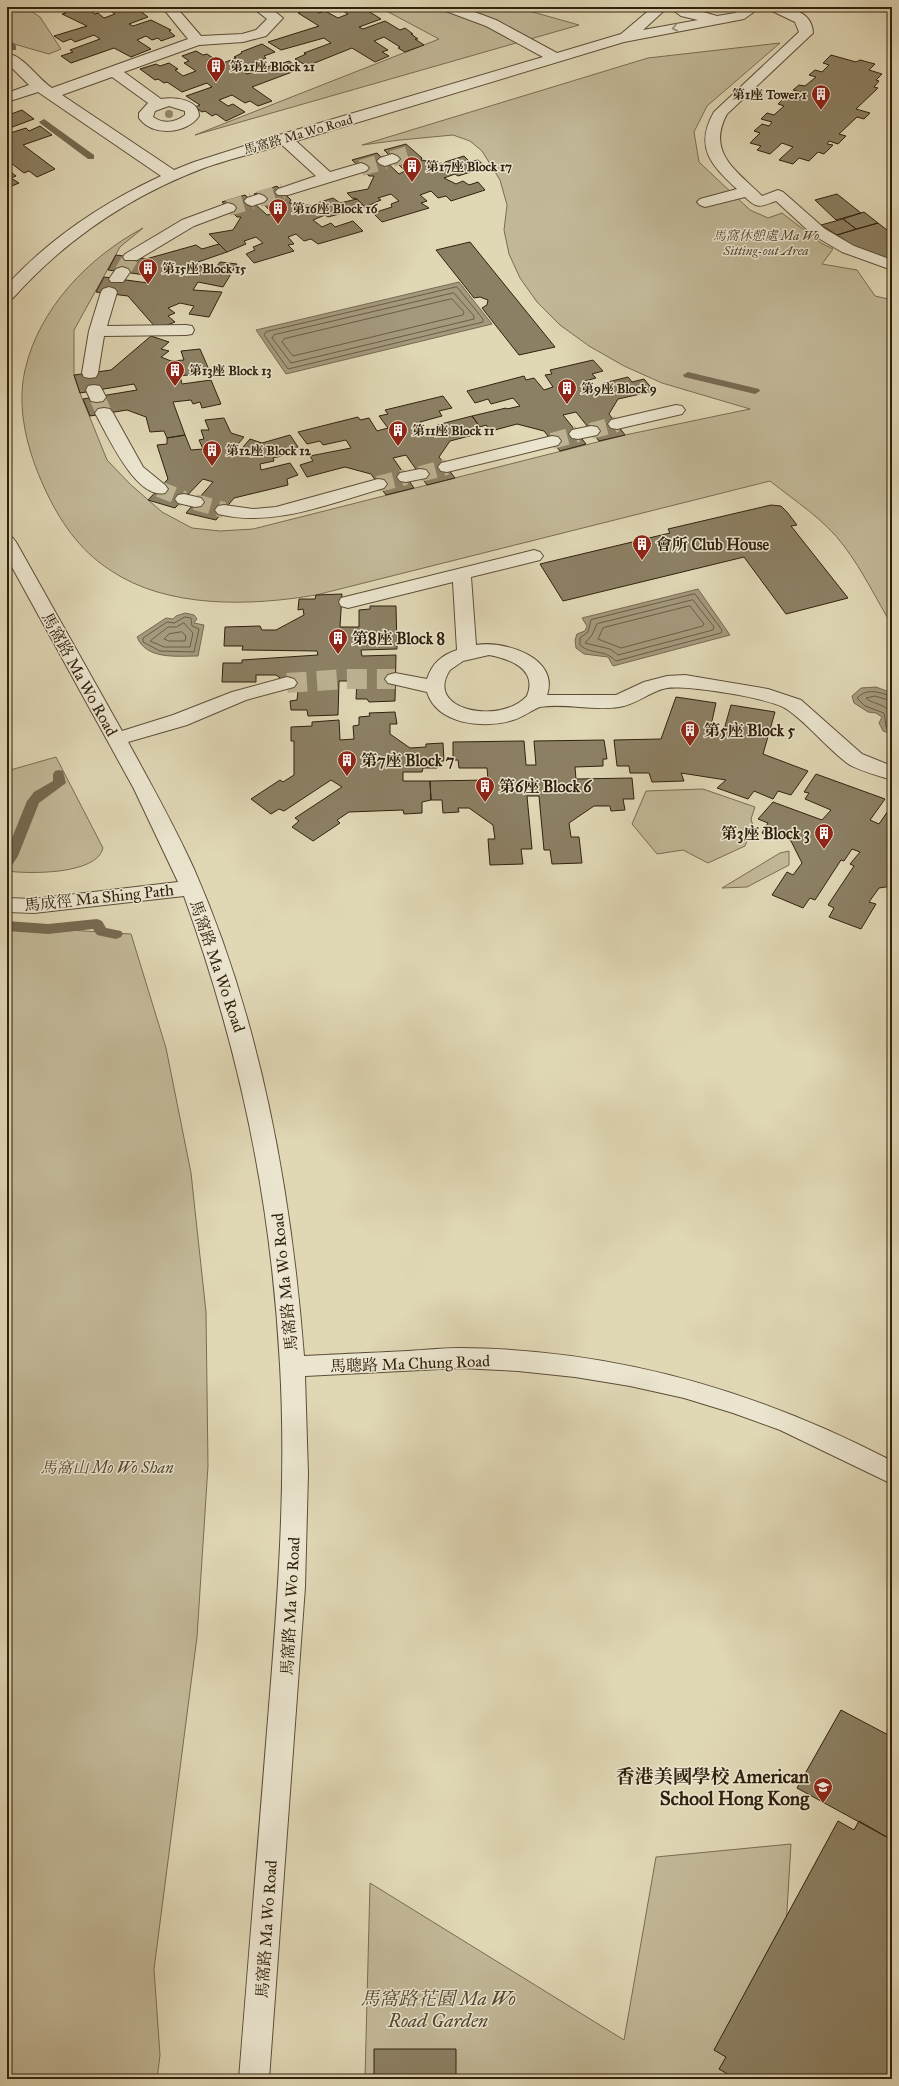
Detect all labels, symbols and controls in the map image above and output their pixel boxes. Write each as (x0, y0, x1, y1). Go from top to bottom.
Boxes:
one-way arrow (671, 24, 678, 32)
building icon: 第21座 Block 21 (205, 55, 227, 83)
place label: 第21座 Block 21 (230, 59, 315, 75)
building icon: 第1座 Tower 1 (810, 83, 832, 111)
place label: 第1座 Tower 1 (732, 87, 807, 103)
street label: 馬窩路 Ma Wo Road (242, 112, 355, 158)
building icon: 第17座 Block 17 (401, 155, 423, 183)
place label: 第17座 Block 17 (426, 159, 512, 175)
building icon: 第16座 Block 16 (267, 197, 289, 225)
place label: 第16座 Block 16 (292, 201, 379, 217)
park label: 馬窩休憩處 Ma Wo Sitting-out Area (713, 228, 819, 259)
building icon: 第15座 Block 15 (137, 257, 159, 285)
place label: 第15座 Block 15 (162, 261, 247, 277)
building icon: 第13座 Block 13 (164, 359, 186, 387)
place label: 第13座 Block 13 (189, 363, 272, 379)
building icon: 第9座 Block 9 (556, 377, 578, 405)
place label: 第9座 Block 9 (581, 381, 657, 397)
building icon: 第11座 Block 11 (387, 419, 409, 447)
place label: 第11座 Block 11 (412, 423, 494, 439)
building icon: 第12座 Block 12 (201, 439, 223, 467)
place label: 第12座 Block 12 (226, 443, 312, 459)
building icon: 會所 Club House (631, 533, 653, 561)
place label: 會所 Club House (656, 535, 770, 554)
street label: 馬窩路 Ma Wo Road (38, 609, 121, 739)
building icon: 第8座 Block 8 (327, 627, 349, 655)
place label: 第8座 Block 8 (352, 629, 445, 648)
building icon: 第5座 Block 5 (679, 719, 701, 747)
place label: 第5座 Block 5 (704, 721, 796, 740)
building icon: 第7座 Block 7 (336, 749, 358, 777)
place label: 第7座 Block 7 (361, 751, 455, 770)
building icon: 第6座 Block 6 (474, 775, 496, 803)
place label: 第6座 Block 6 (499, 777, 592, 796)
building icon: 第3座 Block 3 (813, 822, 835, 850)
place label: 第3座 Block 3 (721, 824, 810, 844)
street label: 馬成徑 Ma Shing Path (23, 880, 175, 916)
street label: 馬窩路 Ma Wo Road (186, 898, 249, 1035)
street label: 馬窩路 Ma Wo Road (268, 1212, 301, 1352)
street label: 馬聰路 Ma Chung Road (330, 1351, 490, 1377)
park label: 馬窩山 Mo Wo Shan (40, 1458, 174, 1477)
street label: 馬窩路 Ma Wo Road (277, 1536, 304, 1676)
place label: 香港美國學校 American School Hong Kong (616, 1765, 810, 1811)
school or university icon: 香港美國學校 American School Hong Kong (812, 1776, 834, 1804)
street label: 馬窩路 Ma Wo Road (252, 1859, 281, 1999)
park label: 馬窩路花園 Ma Wo Road Garden (360, 1987, 516, 2032)

